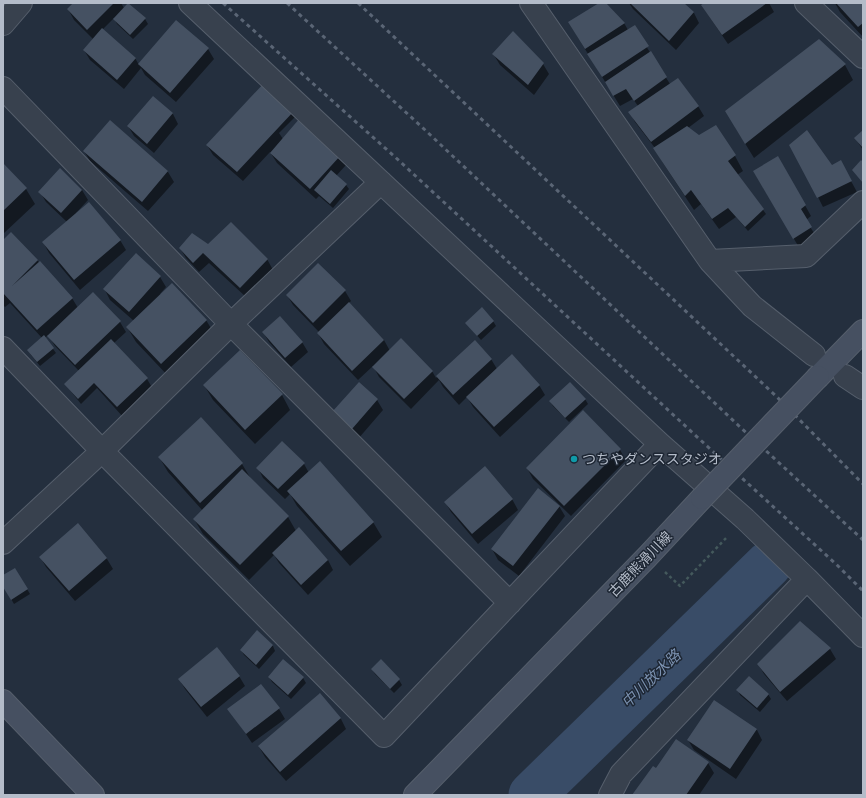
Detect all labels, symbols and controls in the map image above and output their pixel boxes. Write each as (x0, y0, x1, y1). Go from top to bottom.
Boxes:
place label: つちやダンススタジオ (582, 449, 722, 469)
marker: つちやダンススタジオ (569, 454, 579, 464)
street label: 古鹿熊滑川線 (604, 527, 676, 601)
water label: 中川放水路 (616, 644, 687, 713)

